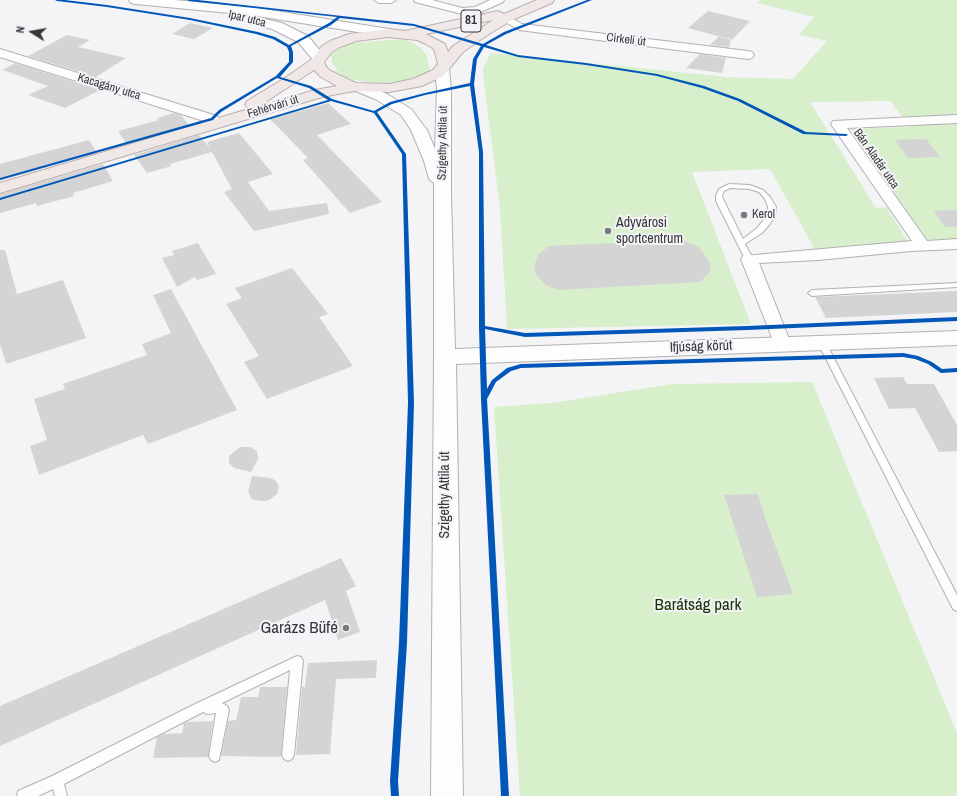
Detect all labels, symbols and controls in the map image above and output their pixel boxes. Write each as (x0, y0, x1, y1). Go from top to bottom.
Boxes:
street label: Ipar utca (227, 7, 267, 31)
road number: 81 (461, 10, 481, 32)
north arrow (12, 12, 52, 52)
text: N (13, 25, 28, 34)
street label: Cirkeli út (606, 30, 646, 50)
street label: Kacagány utca (76, 71, 142, 103)
street label: Fehérvári út (246, 92, 300, 122)
street label: Szigethy Attila út (435, 106, 451, 180)
street label: Bán Aladár utca (850, 126, 902, 192)
place label: Kerol (752, 208, 775, 222)
marker: Kerol (739, 210, 749, 220)
place label: Adyvárosi sportcentrum (616, 215, 683, 248)
marker: Adyvárosi sportcentrum (603, 226, 613, 236)
street label: Ifjúság körút (669, 338, 733, 356)
street label: Szigethy Attila út (437, 452, 453, 538)
park label: Barátság park (655, 595, 741, 615)
place label: Garázs Büfé (261, 618, 338, 638)
marker: Garázs Büfé (341, 623, 351, 633)

